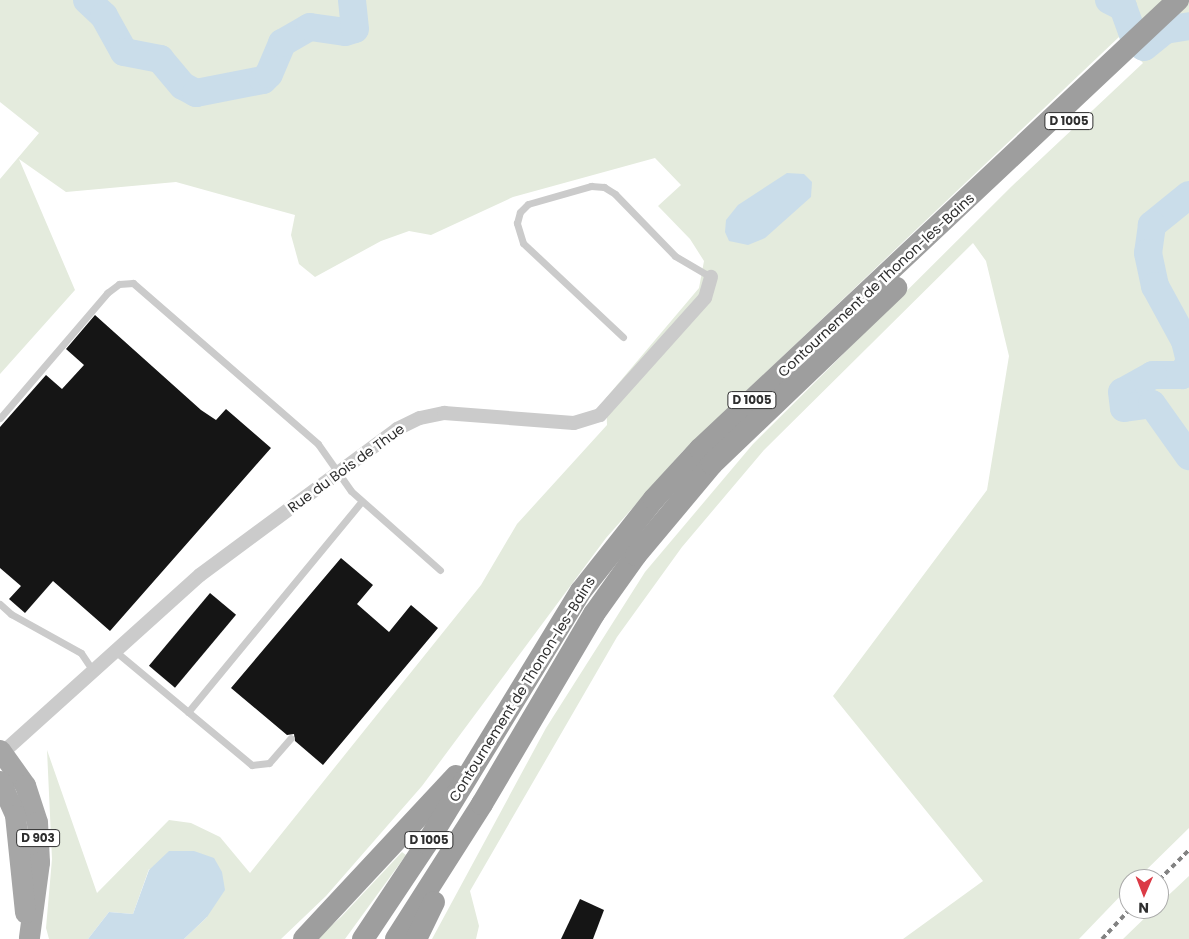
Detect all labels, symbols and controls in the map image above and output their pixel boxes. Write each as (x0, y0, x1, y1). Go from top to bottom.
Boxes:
road number: D 1005 (1044, 112, 1094, 130)
street label: Contournement de Thonon-les-Bains (774, 189, 978, 381)
road number: D 1005 (727, 390, 777, 410)
street label: Rue du Bois de Thue (284, 420, 408, 516)
street label: Contournement de Thonon-les-Bains (445, 573, 599, 805)
road number: D 903 (15, 828, 60, 848)
road number: D 1005 (404, 830, 454, 850)
north arrow (1119, 869, 1169, 919)
text: N (1138, 898, 1149, 918)

